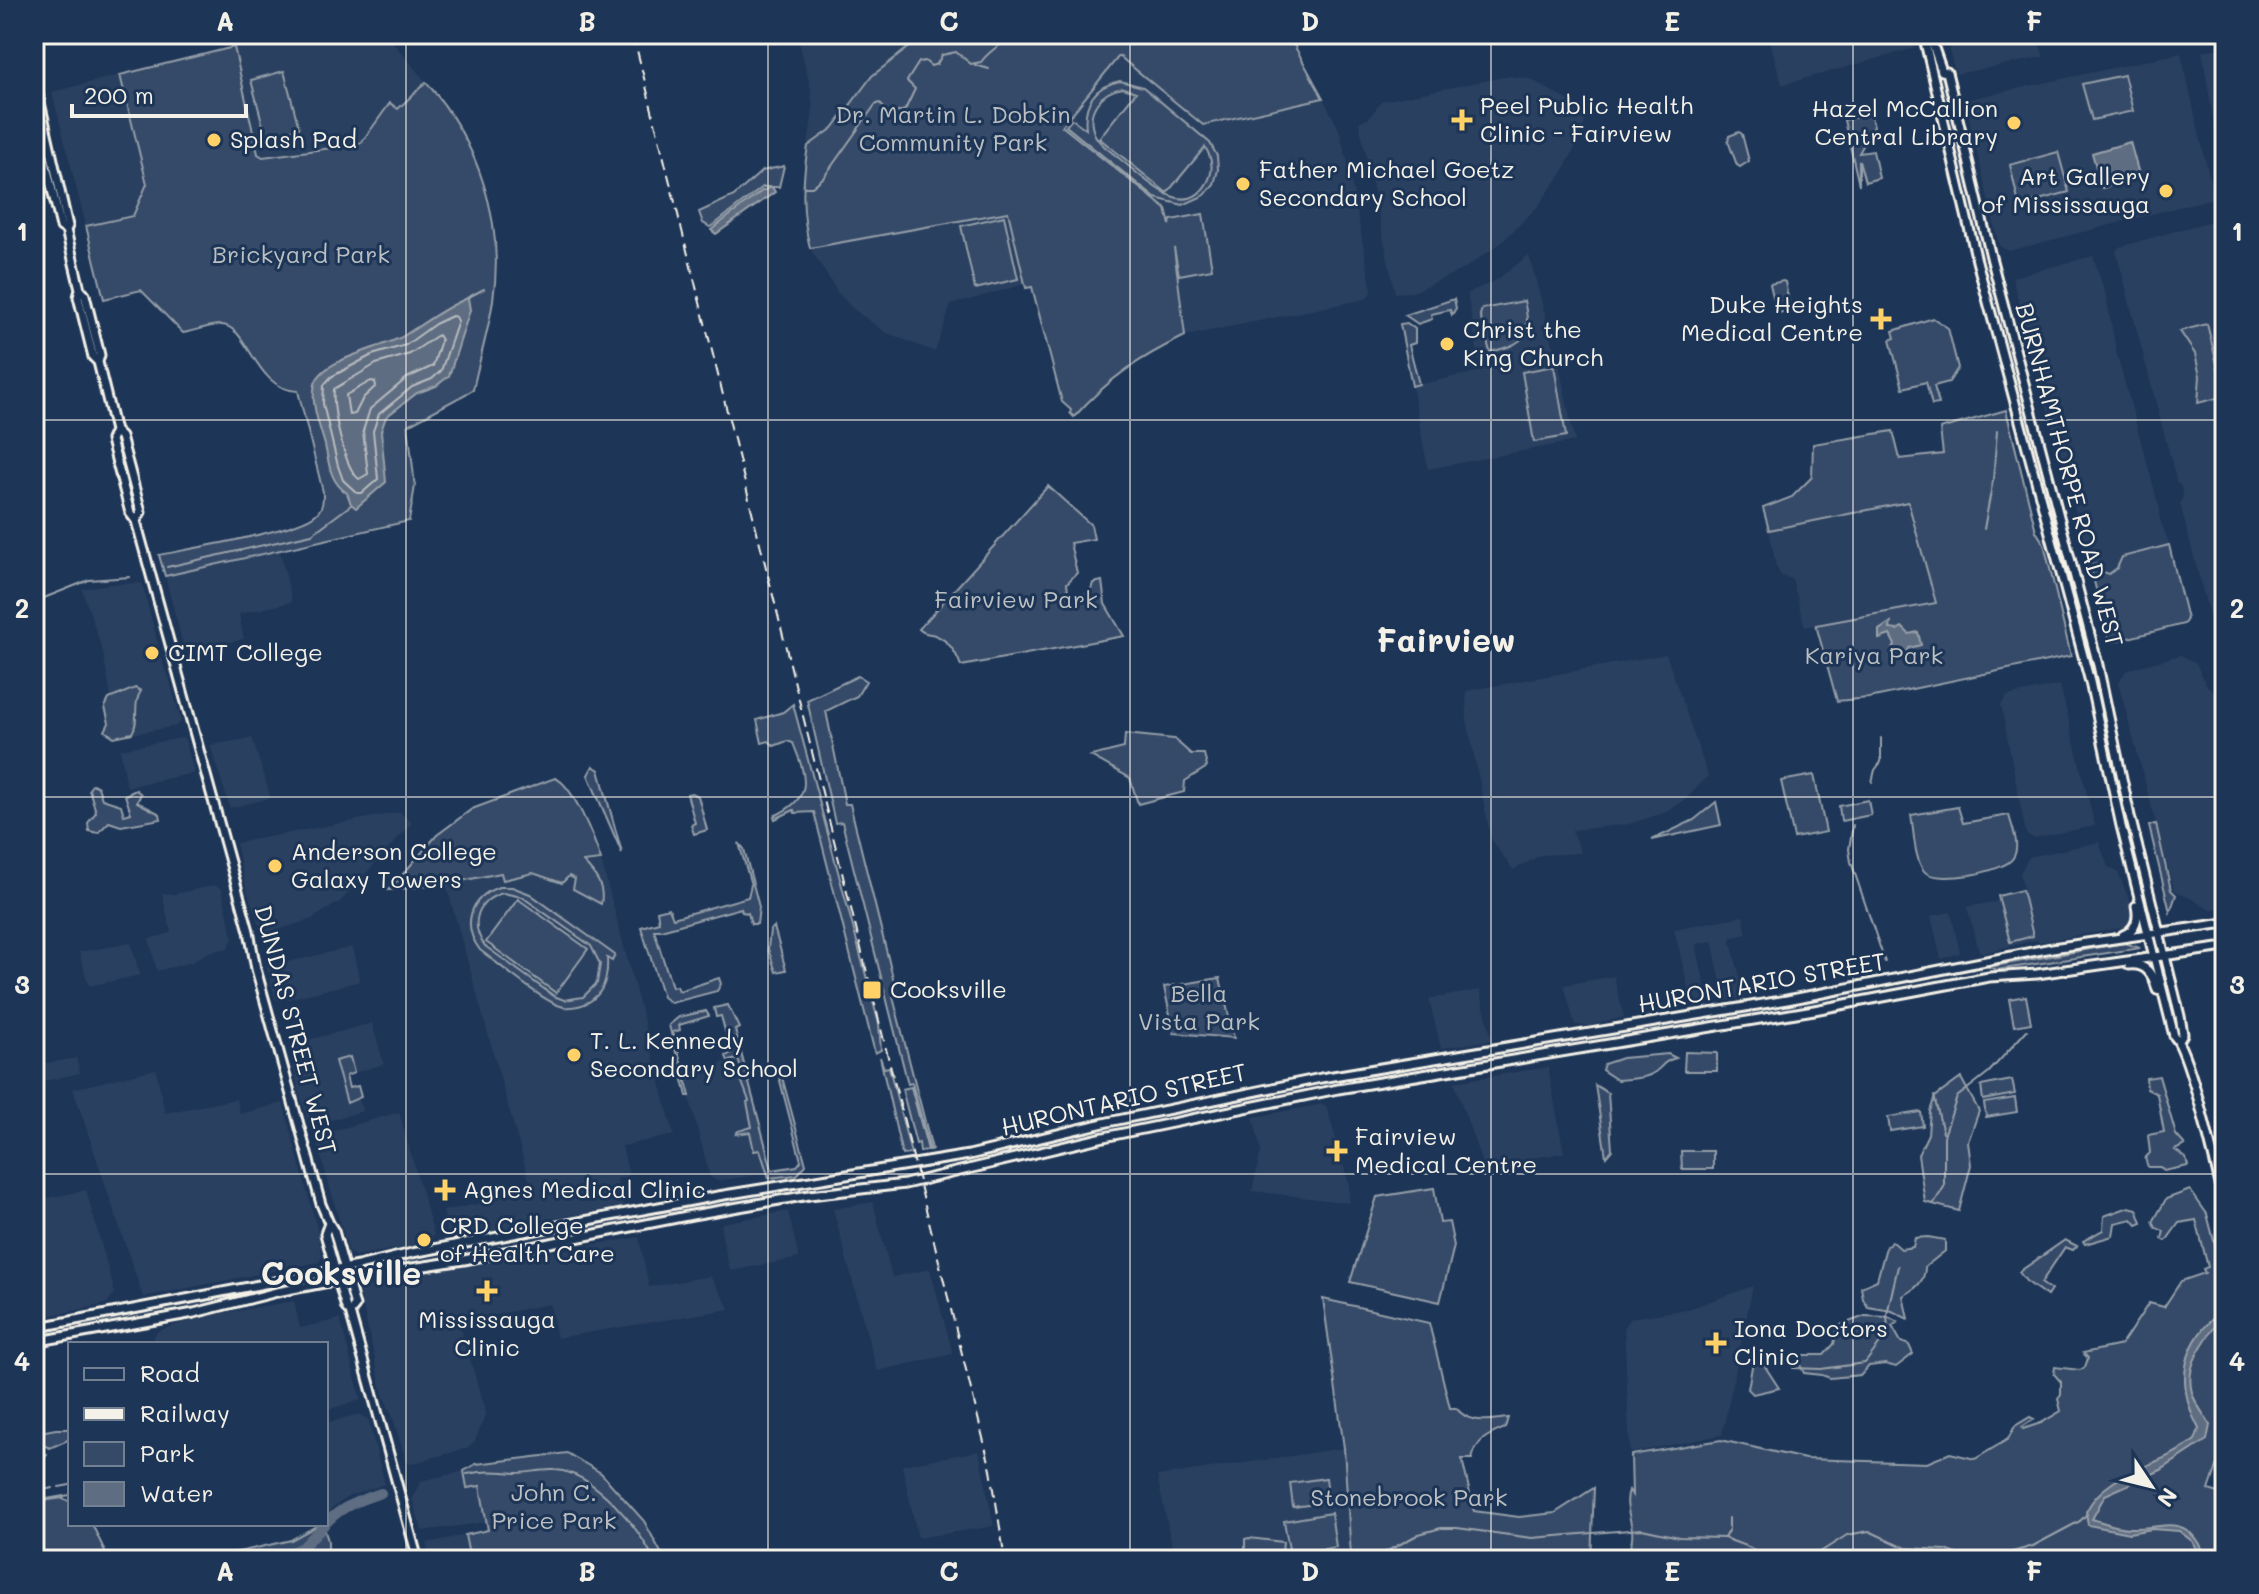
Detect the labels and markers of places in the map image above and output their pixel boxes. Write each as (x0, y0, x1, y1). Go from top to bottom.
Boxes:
place label: Peel Public Health Clinic - Fairview (1480, 89, 1693, 148)
place label: Hazel McCallion Central Library (1812, 92, 1998, 151)
marker: Peel Public Health Clinic - Fairview (1451, 109, 1473, 131)
marker: Hazel McCallion Central Library (2005, 114, 2023, 132)
place label: Splash Pad (230, 123, 357, 154)
marker: Splash Pad (205, 131, 223, 149)
place label: Father Michael Goetz Secondary School (1259, 153, 1514, 212)
place label: Art Gallery of Mississauga (1981, 160, 2150, 219)
marker: Father Michael Goetz Secondary School (1234, 175, 1252, 193)
marker: Art Gallery of Mississauga (2157, 182, 2175, 200)
place label: Duke Heights Medical Centre (1681, 288, 1863, 347)
marker: Duke Heights Medical Centre (1870, 308, 1892, 330)
place label: Christ the King Church (1463, 313, 1603, 372)
marker: Christ the King Church (1438, 335, 1456, 353)
place label: CIMT College (168, 636, 323, 667)
marker: CIMT College (143, 644, 161, 662)
place label: Anderson College Galaxy Towers (291, 835, 497, 894)
marker: Anderson College Galaxy Towers (266, 857, 284, 875)
place label: Cooksville (890, 973, 1007, 1004)
marker: Cooksville (861, 979, 883, 1001)
place label: T. L. Kennedy Secondary School (590, 1024, 798, 1083)
marker: T. L. Kennedy Secondary School (565, 1046, 583, 1064)
place label: Fairview Medical Centre (1355, 1120, 1537, 1179)
marker: Fairview Medical Centre (1326, 1140, 1348, 1162)
place label: Agnes Medical Clinic (463, 1173, 706, 1204)
marker: Agnes Medical Clinic (434, 1179, 456, 1201)
place label: CRD College of Health Care (440, 1209, 615, 1268)
marker: CRD College of Health Care (415, 1231, 433, 1249)
marker: Mississauga Clinic (476, 1280, 498, 1302)
place label: Mississauga Clinic (418, 1303, 556, 1362)
place label: Iona Doctors Clinic (1734, 1312, 1888, 1371)
marker: Iona Doctors Clinic (1705, 1332, 1727, 1354)

